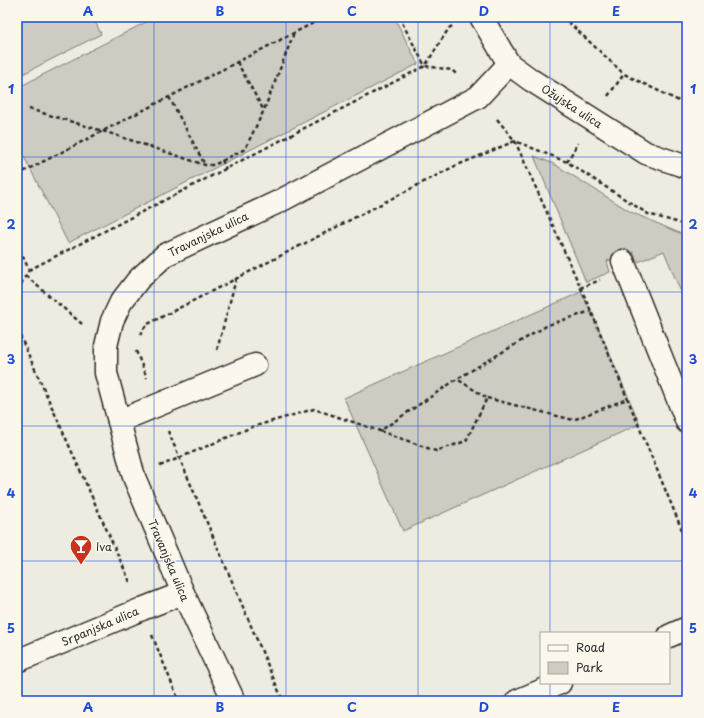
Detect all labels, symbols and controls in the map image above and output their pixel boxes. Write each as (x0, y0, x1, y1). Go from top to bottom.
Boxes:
text: A (83, 1, 93, 20)
text: B (216, 1, 225, 20)
text: C (347, 1, 357, 20)
text: D (479, 1, 489, 20)
text: E (612, 1, 620, 20)
text: 1 (8, 79, 14, 98)
text: 1 (690, 79, 696, 98)
street label: Ožujska ulica (538, 80, 606, 132)
street label: Travanjska ulica (165, 207, 251, 261)
text: 2 (6, 214, 16, 233)
text: 2 (688, 214, 698, 233)
text: 3 (7, 349, 16, 368)
text: 3 (689, 349, 698, 368)
text: 4 (7, 483, 16, 502)
text: 4 (689, 483, 698, 502)
street label: Travanjska ulica (144, 516, 194, 604)
bar icon: Iva (68, 533, 94, 566)
place label: Iva (96, 538, 112, 555)
street label: Srpanjska ulica (59, 602, 141, 650)
text: 5 (7, 618, 15, 637)
text: 5 (689, 618, 697, 637)
legend (540, 632, 670, 684)
text: Road (576, 638, 605, 656)
text: Park (576, 658, 603, 676)
text: A (83, 697, 93, 716)
text: B (216, 697, 225, 716)
text: C (347, 697, 357, 716)
text: D (479, 697, 489, 716)
text: E (612, 697, 620, 716)

